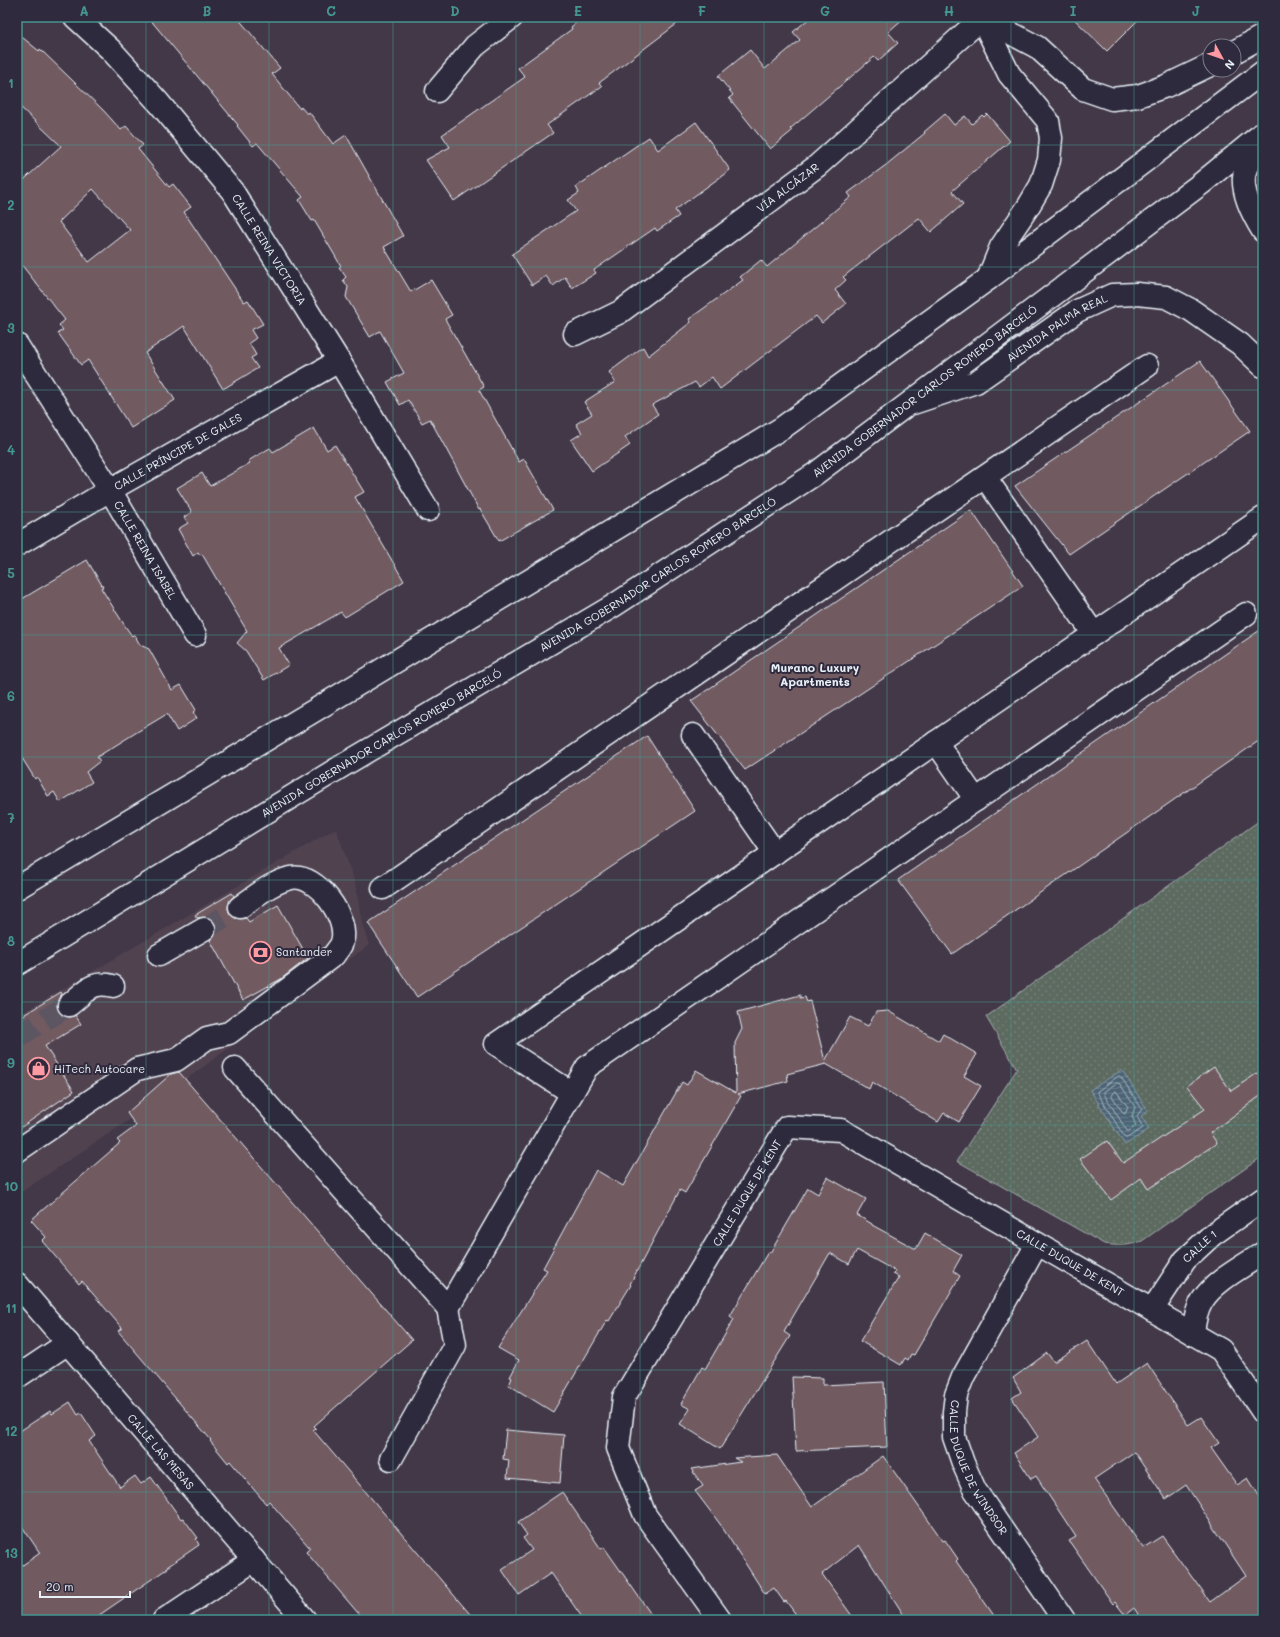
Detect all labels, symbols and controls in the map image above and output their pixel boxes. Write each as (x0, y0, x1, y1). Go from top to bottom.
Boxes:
text: A (79, 2, 89, 19)
text: B (203, 2, 212, 19)
text: C (326, 2, 336, 19)
text: D (450, 2, 460, 19)
text: E (574, 2, 582, 19)
text: F (698, 2, 706, 19)
text: G (820, 2, 830, 19)
text: H (944, 2, 954, 19)
text: I (1070, 2, 1077, 19)
text: J (1192, 2, 1200, 19)
north arrow (1202, 38, 1242, 78)
text: N (1222, 57, 1238, 73)
text: 1 (8, 74, 14, 91)
street label: VÍA ALCÁZAR (753, 159, 822, 215)
street label: CALLE REINA VICTORIA (229, 191, 310, 308)
text: 2 (7, 196, 15, 213)
street label: AVENIDA PALMA REAL (1003, 290, 1110, 365)
street label: AVENIDA GOBERNADOR CARLOS ROMERO BARCELÓ (809, 301, 1040, 481)
text: 3 (7, 319, 15, 336)
street label: CALLE PRÍNCIPE DE GALES (111, 409, 244, 493)
text: 4 (7, 441, 15, 458)
street label: AVENIDA GOBERNADOR CARLOS ROMERO BARCELÓ (536, 493, 779, 655)
street label: CALLE REINA ISABEL (111, 498, 181, 602)
text: 5 (7, 564, 15, 581)
district label: Murano Luxury Apartments (771, 659, 860, 689)
street label: AVENIDA GOBERNADOR CARLOS ROMERO BARCELÓ (258, 665, 505, 821)
text: 6 (7, 687, 15, 704)
text: 7 (7, 809, 15, 826)
text: 8 (7, 932, 15, 949)
bank icon: Santander (248, 939, 274, 965)
place label: Santander (276, 944, 332, 959)
text: 9 (7, 1054, 15, 1071)
shop icon: HiTech Autocare (25, 1056, 51, 1082)
place label: HiTech Autocare (54, 1061, 145, 1076)
street label: CALLE DUQUE DE KENT (709, 1136, 785, 1249)
text: 10 (4, 1177, 18, 1194)
street label: CALLE DUQUE DE KENT (1014, 1225, 1127, 1299)
street label: CALLE 1 (1179, 1226, 1219, 1266)
text: 11 (5, 1299, 17, 1316)
street label: CALLE DUQUE DE WINDSOR (947, 1399, 1011, 1538)
street label: CALLE LAS MESAS (125, 1410, 198, 1492)
text: 12 (4, 1422, 18, 1439)
text: 13 (4, 1544, 18, 1561)
scale bar (40, 1573, 130, 1599)
text: 20 m (46, 1578, 74, 1594)

